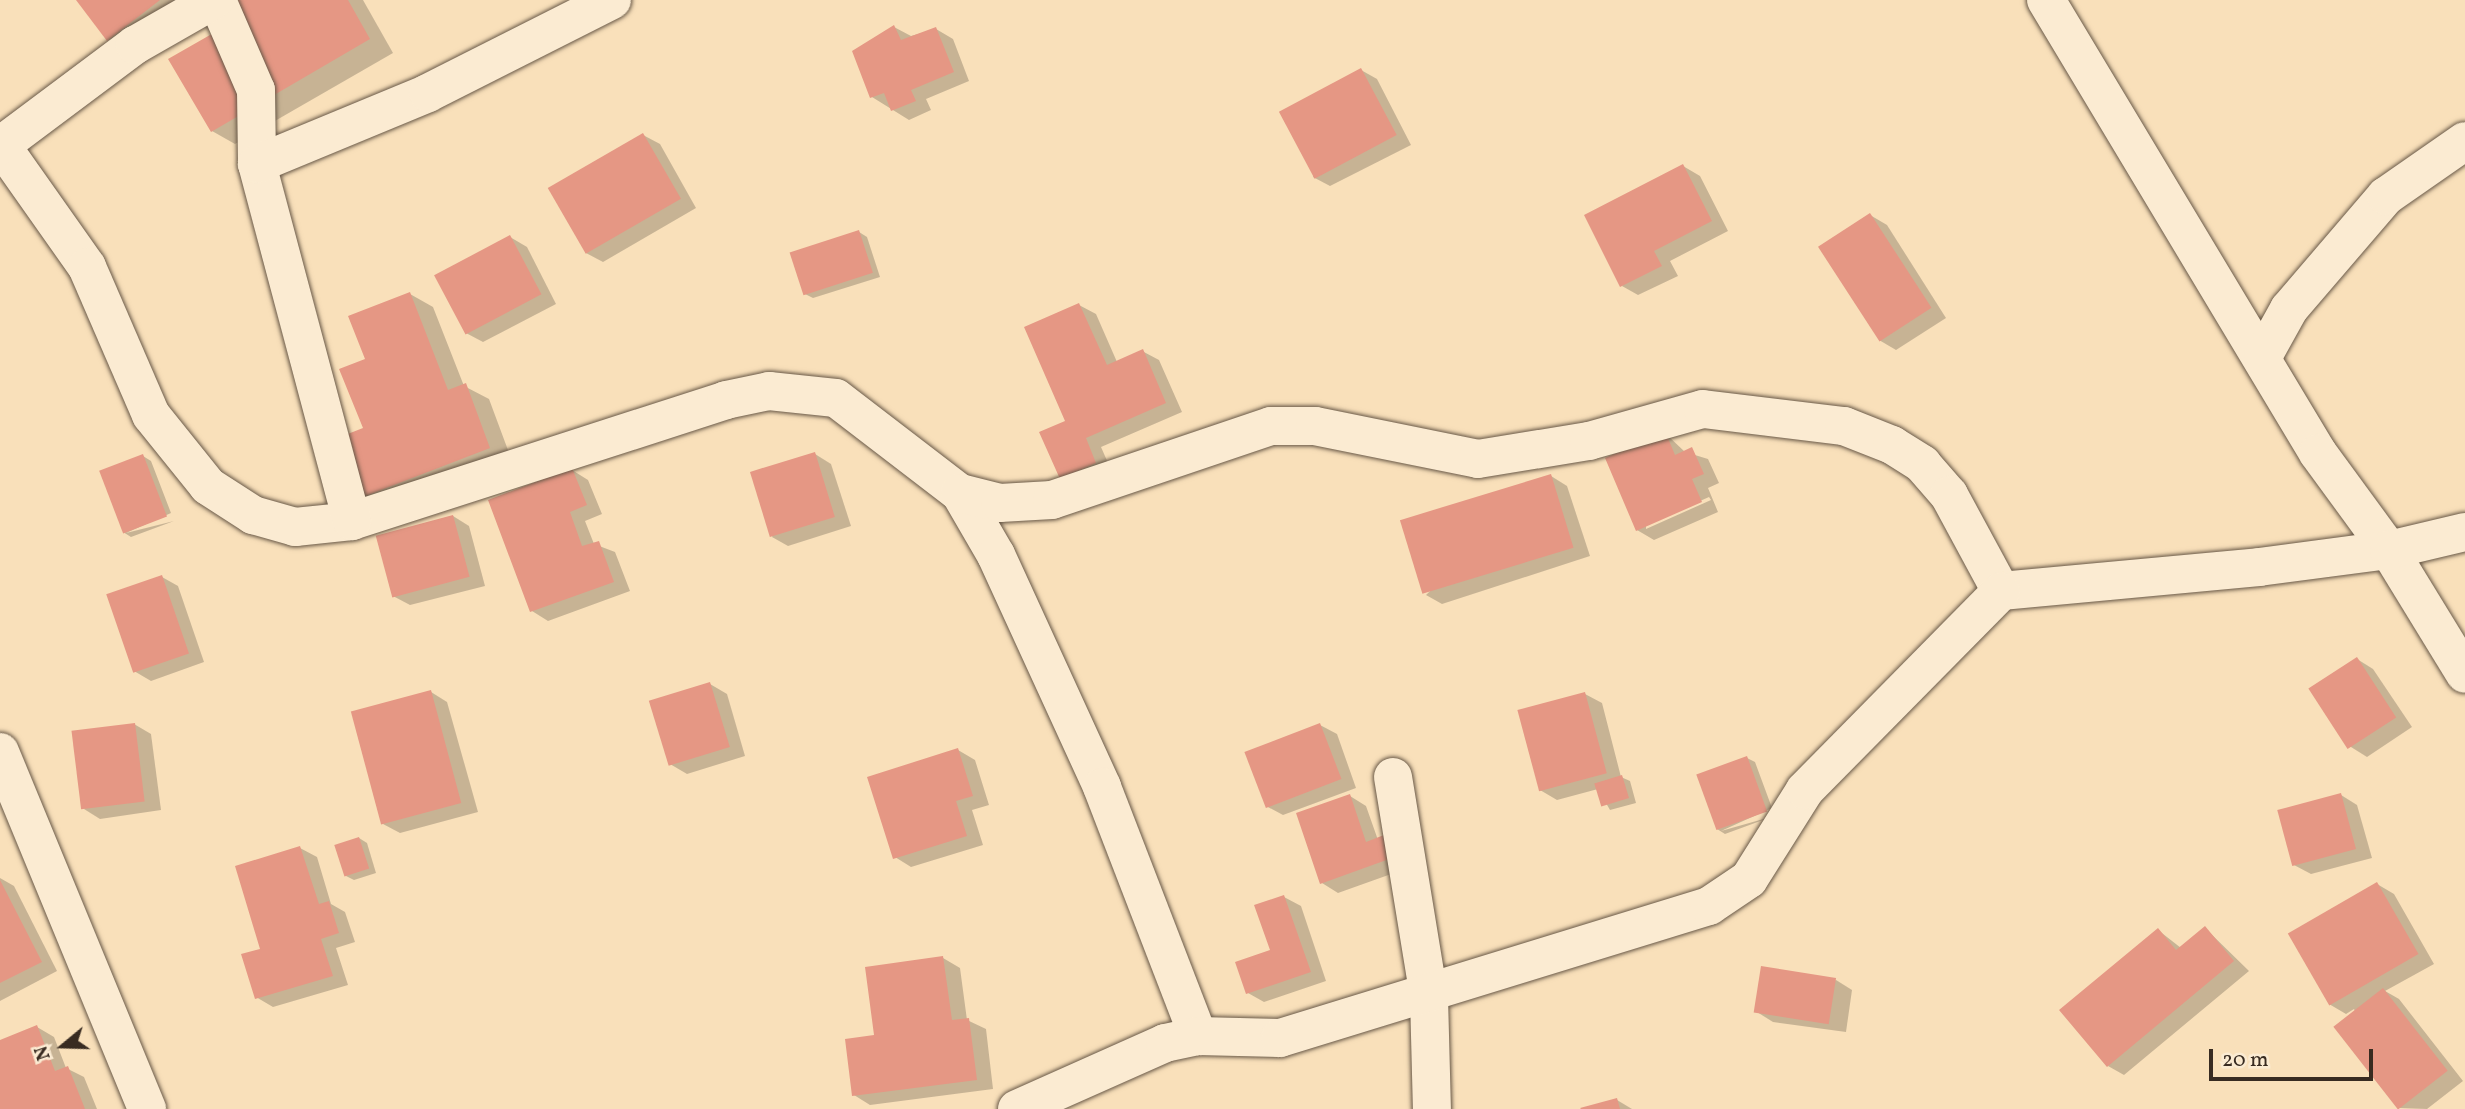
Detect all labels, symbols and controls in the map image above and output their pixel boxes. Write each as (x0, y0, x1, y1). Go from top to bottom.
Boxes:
north arrow (28, 1011, 98, 1081)
scale bar (2213, 1036, 2378, 1080)
text: N (29, 1042, 58, 1064)
text: 20 m (2222, 1046, 2268, 1075)

